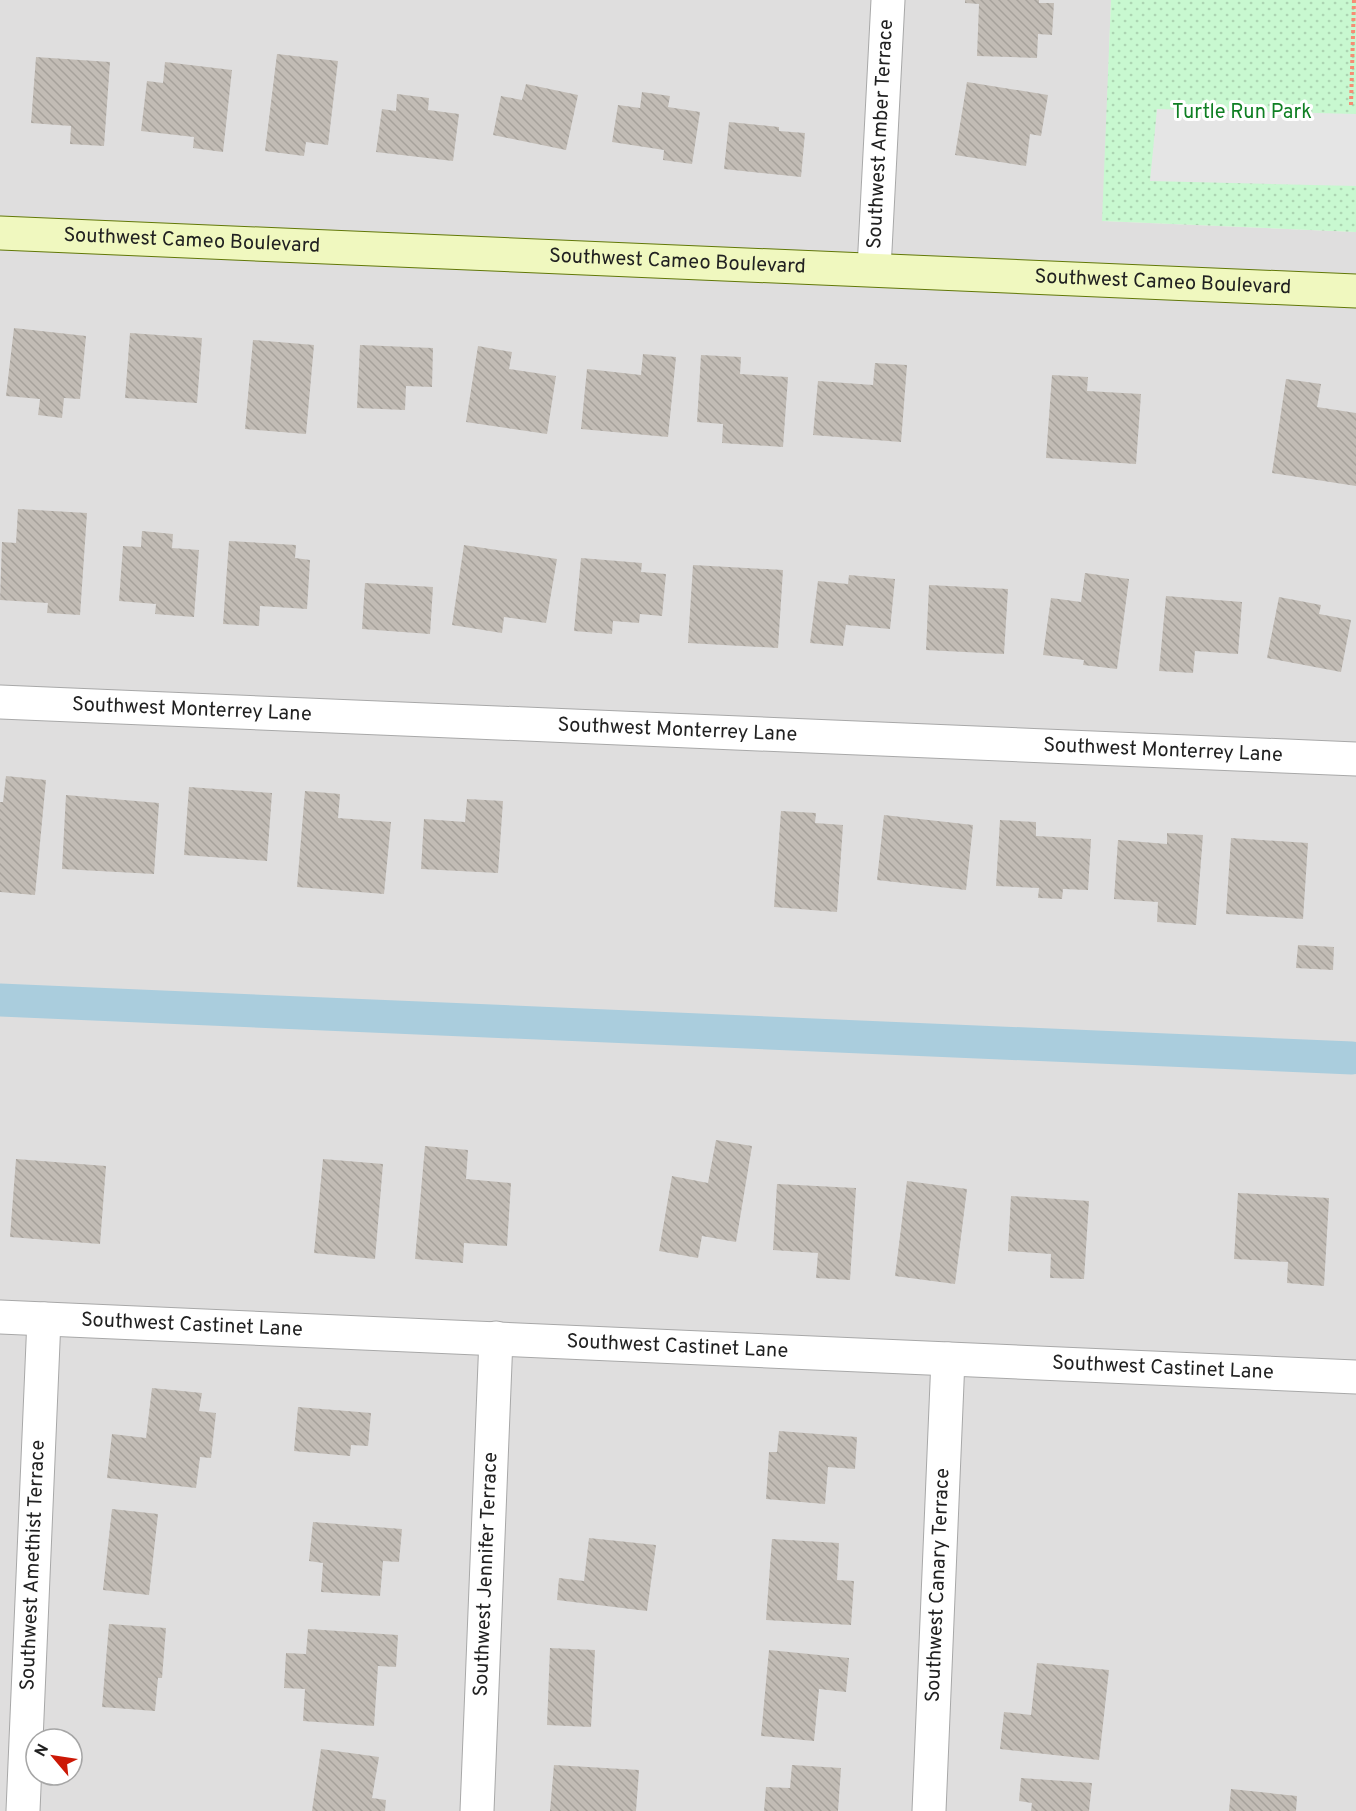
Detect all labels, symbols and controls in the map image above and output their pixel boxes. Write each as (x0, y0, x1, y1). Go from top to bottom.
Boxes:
street label: Southwest Amber Terrace (862, 19, 900, 250)
park label: Turtle Run Park (1172, 100, 1312, 126)
street label: Southwest Cameo Boulevard (63, 223, 321, 260)
street label: Southwest Cameo Boulevard (548, 243, 806, 280)
street label: Southwest Cameo Boulevard (1034, 264, 1292, 301)
street label: Southwest Monterrey Lane (71, 692, 312, 728)
street label: Southwest Monterrey Lane (557, 712, 798, 749)
street label: Southwest Monterrey Lane (1043, 733, 1283, 769)
street label: Southwest Castinet Lane (80, 1308, 303, 1343)
street label: Southwest Castinet Lane (566, 1329, 789, 1365)
street label: Southwest Castinet Lane (1051, 1351, 1274, 1386)
street label: Southwest Amethist Terrace (15, 1439, 52, 1691)
street label: Southwest Jennifer Terrace (469, 1451, 504, 1697)
street label: Southwest Canary Terrace (921, 1468, 956, 1703)
north arrow (24, 1727, 84, 1787)
text: N (31, 1741, 54, 1761)

